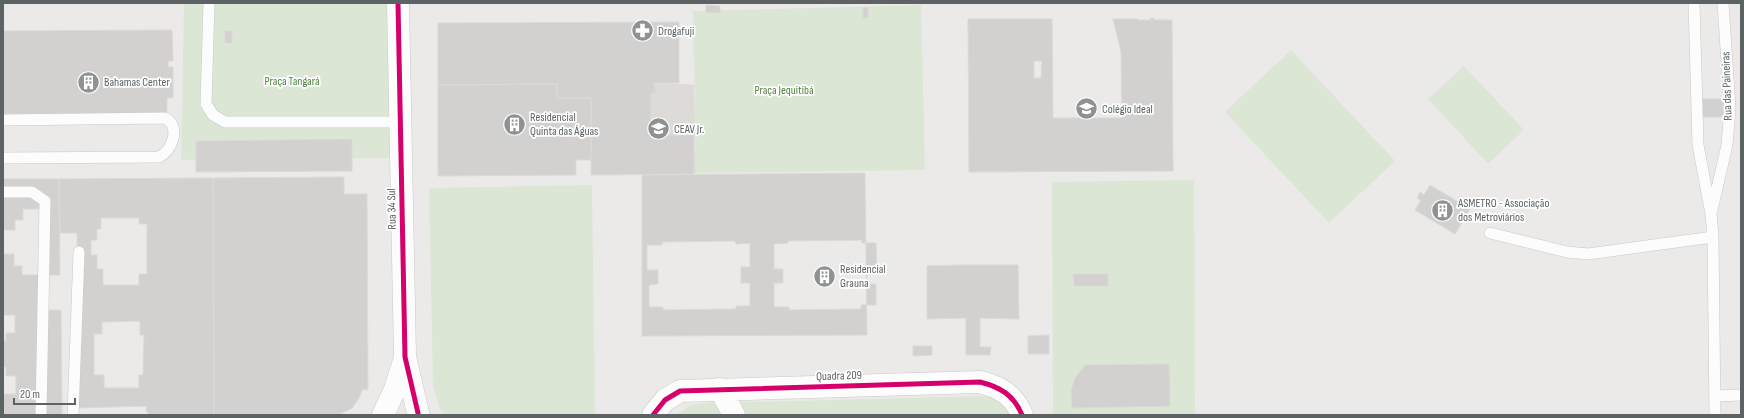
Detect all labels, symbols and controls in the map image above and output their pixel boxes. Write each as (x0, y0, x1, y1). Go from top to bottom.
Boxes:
pharmacy icon: Drogafuji (630, 18, 656, 44)
place label: Drogafuji (658, 24, 694, 39)
street label: Rua das Paineiras (1718, 51, 1736, 121)
building icon: Bahamas Center (75, 69, 101, 95)
park label: Praça Tangará (264, 74, 320, 89)
place label: Bahamas Center (104, 75, 170, 90)
park label: Praça Jequitibá (754, 83, 814, 98)
school or university icon: Colégio Ideal (1074, 96, 1100, 122)
place label: Colégio Ideal (1102, 102, 1153, 117)
place label: Residencial Quinta das Águas (530, 110, 598, 139)
building icon: Residencial Quinta das Águas (502, 111, 528, 137)
school or university icon: CEAV Jr. (645, 116, 671, 142)
place label: CEAV Jr. (674, 122, 704, 137)
street label: Rua 34 Sul (384, 188, 400, 230)
place label: ASMETRO - Associação dos Metroviários (1457, 196, 1549, 225)
building icon: ASMETRO - Associação dos Metroviários (1429, 197, 1455, 223)
place label: Residencial Grauna (840, 262, 886, 291)
building icon: Residencial Grauna (812, 263, 838, 289)
street label: Quadra 209 (816, 368, 862, 384)
scale bar (14, 380, 75, 406)
text: 20 m (20, 387, 40, 402)

